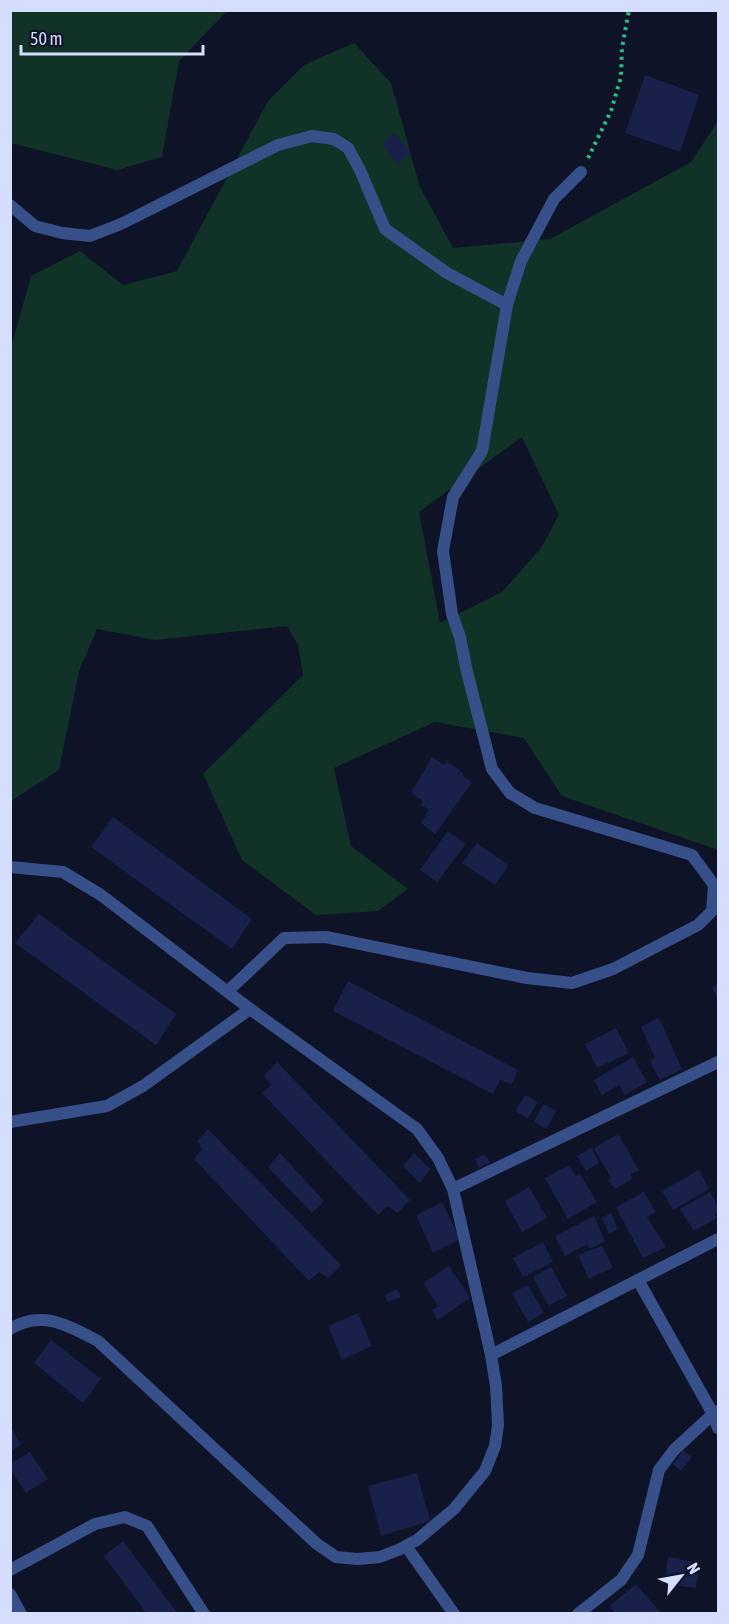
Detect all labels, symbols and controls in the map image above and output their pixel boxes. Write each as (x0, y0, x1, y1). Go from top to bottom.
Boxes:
scale bar (21, 18, 202, 56)
text: 50 m (30, 28, 62, 49)
north arrow (651, 1546, 711, 1606)
text: N (684, 1560, 704, 1577)

